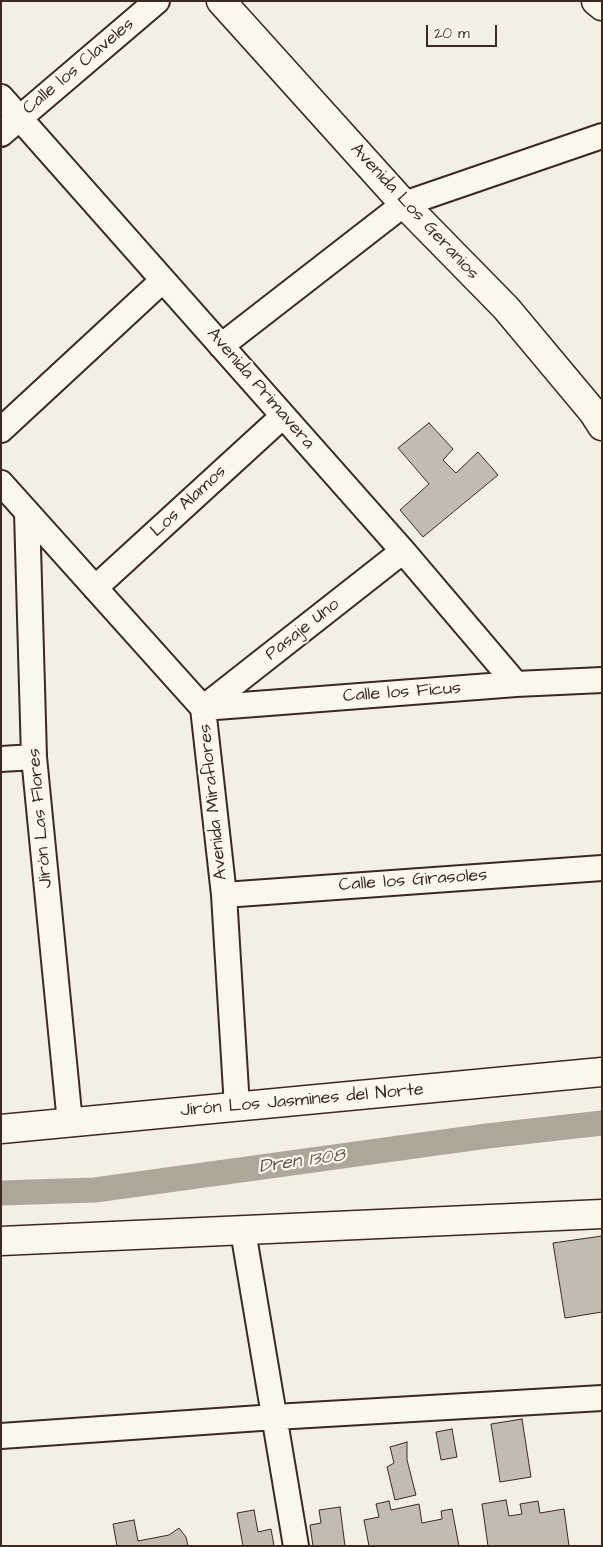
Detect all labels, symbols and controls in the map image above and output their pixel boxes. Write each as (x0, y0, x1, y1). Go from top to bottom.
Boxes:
street label: Calle los Claveles (19, 14, 139, 120)
scale bar (428, 15, 499, 47)
text: 20 m (434, 23, 470, 44)
street label: Avenida Los Geranios (345, 139, 483, 285)
street label: Avenida Primavera (202, 324, 318, 454)
street label: Los Alamos (147, 462, 231, 542)
street label: Pasaje Uno (262, 594, 344, 666)
street label: Calle los Ficus (342, 678, 462, 708)
street label: Avenida Miraflores (195, 723, 233, 881)
street label: Jirón Las Flores (24, 747, 58, 889)
street label: Calle los Girasoles (338, 865, 488, 897)
street label: Jirón Los Jasmines del Norte (179, 1080, 425, 1122)
water label: Dren 1308 (258, 1145, 346, 1179)

